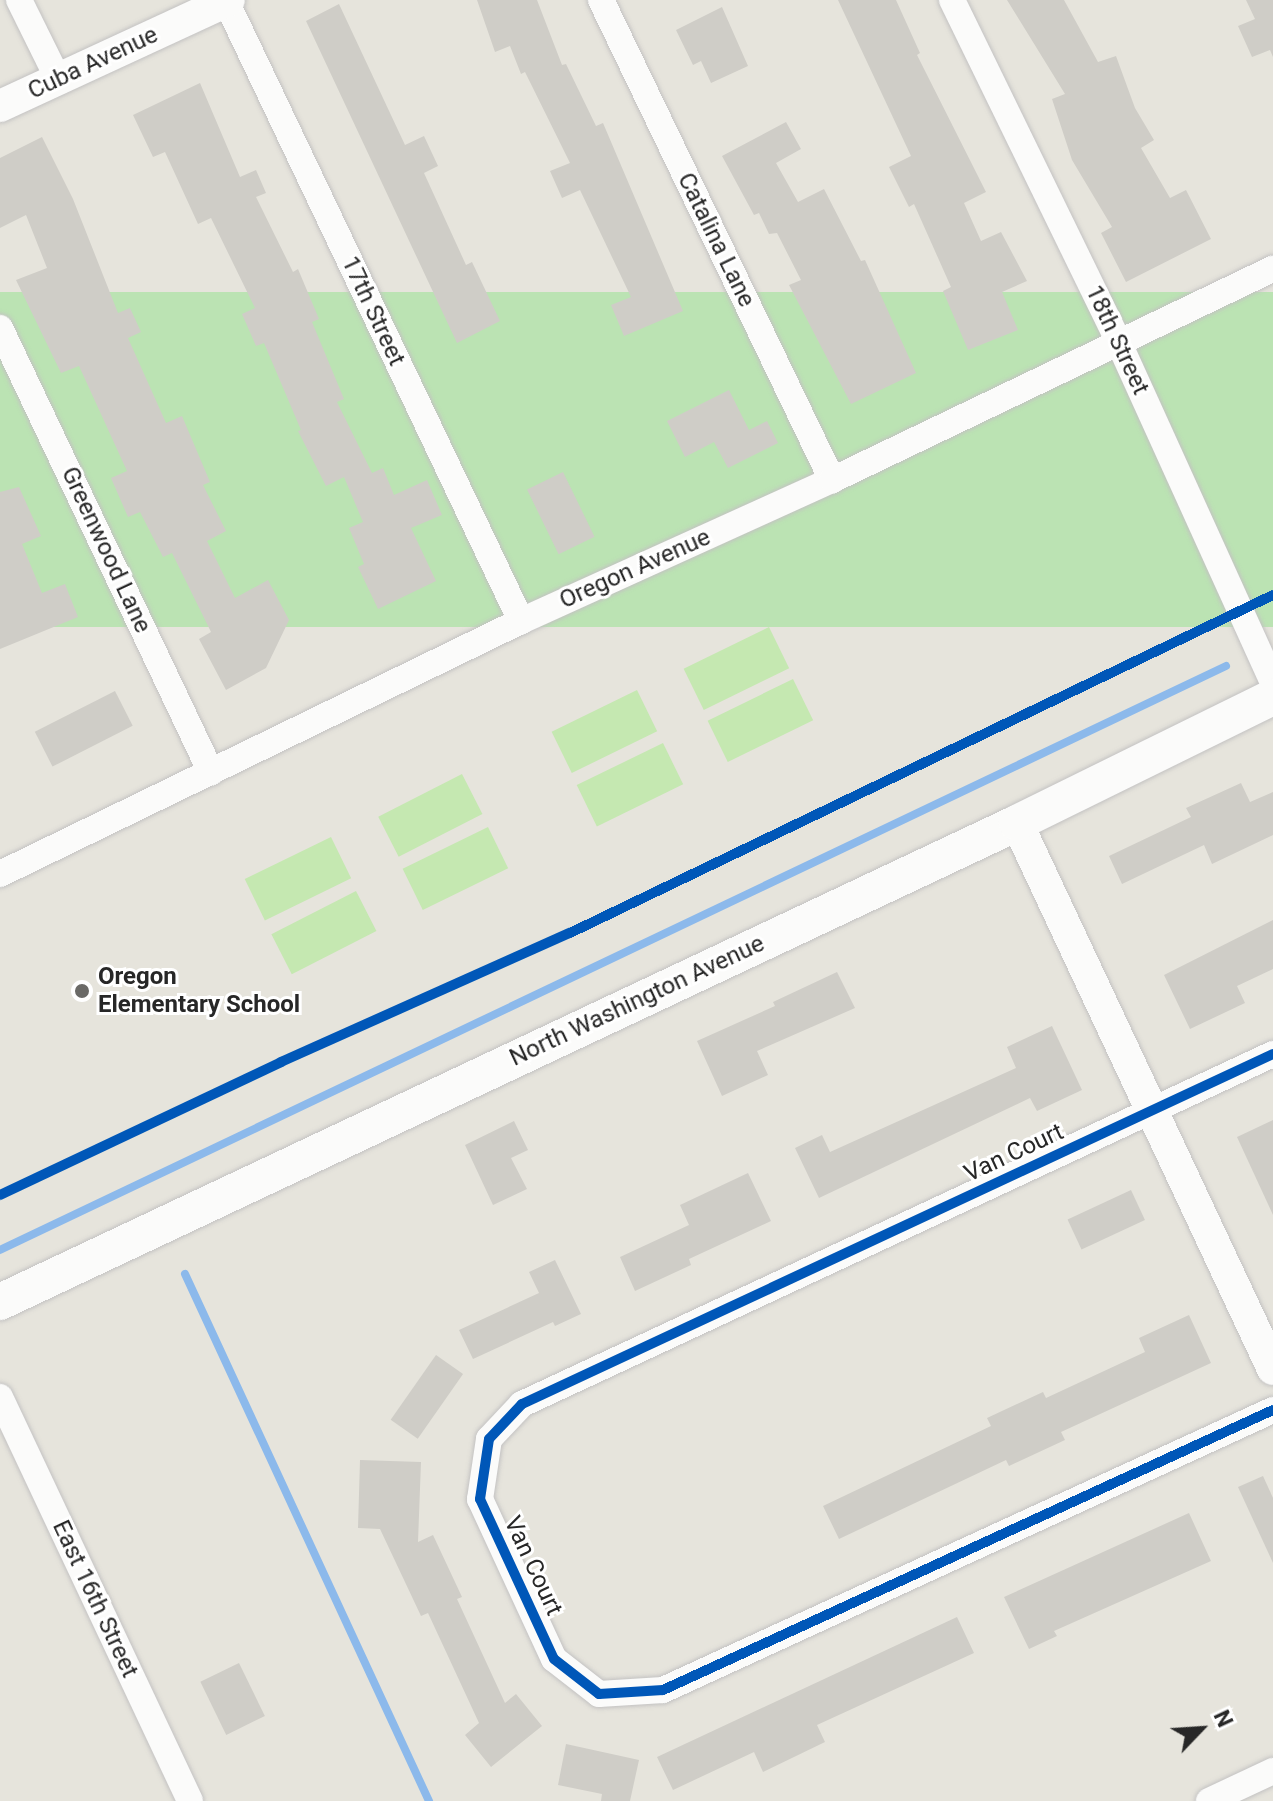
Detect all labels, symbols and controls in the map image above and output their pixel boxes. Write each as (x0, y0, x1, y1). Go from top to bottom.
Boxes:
street label: Cuba Avenue (24, 20, 162, 106)
street label: Catalina Lane (671, 168, 761, 312)
street label: 17th Street (335, 252, 411, 370)
street label: 18th Street (1079, 281, 1155, 399)
street label: Greenwood Lane (55, 462, 157, 638)
street label: Oregon Avenue (555, 523, 715, 615)
street label: North Washington Avenue (505, 929, 769, 1073)
place label: Oregon Elementary School (98, 963, 300, 1019)
marker: Oregon Elementary School (73, 982, 91, 1000)
street label: Van Court (960, 1118, 1068, 1188)
street label: Van Court (498, 1512, 568, 1620)
street label: East 16th Street (46, 1516, 144, 1682)
north arrow (1161, 1689, 1241, 1769)
text: N (1209, 1706, 1238, 1731)

